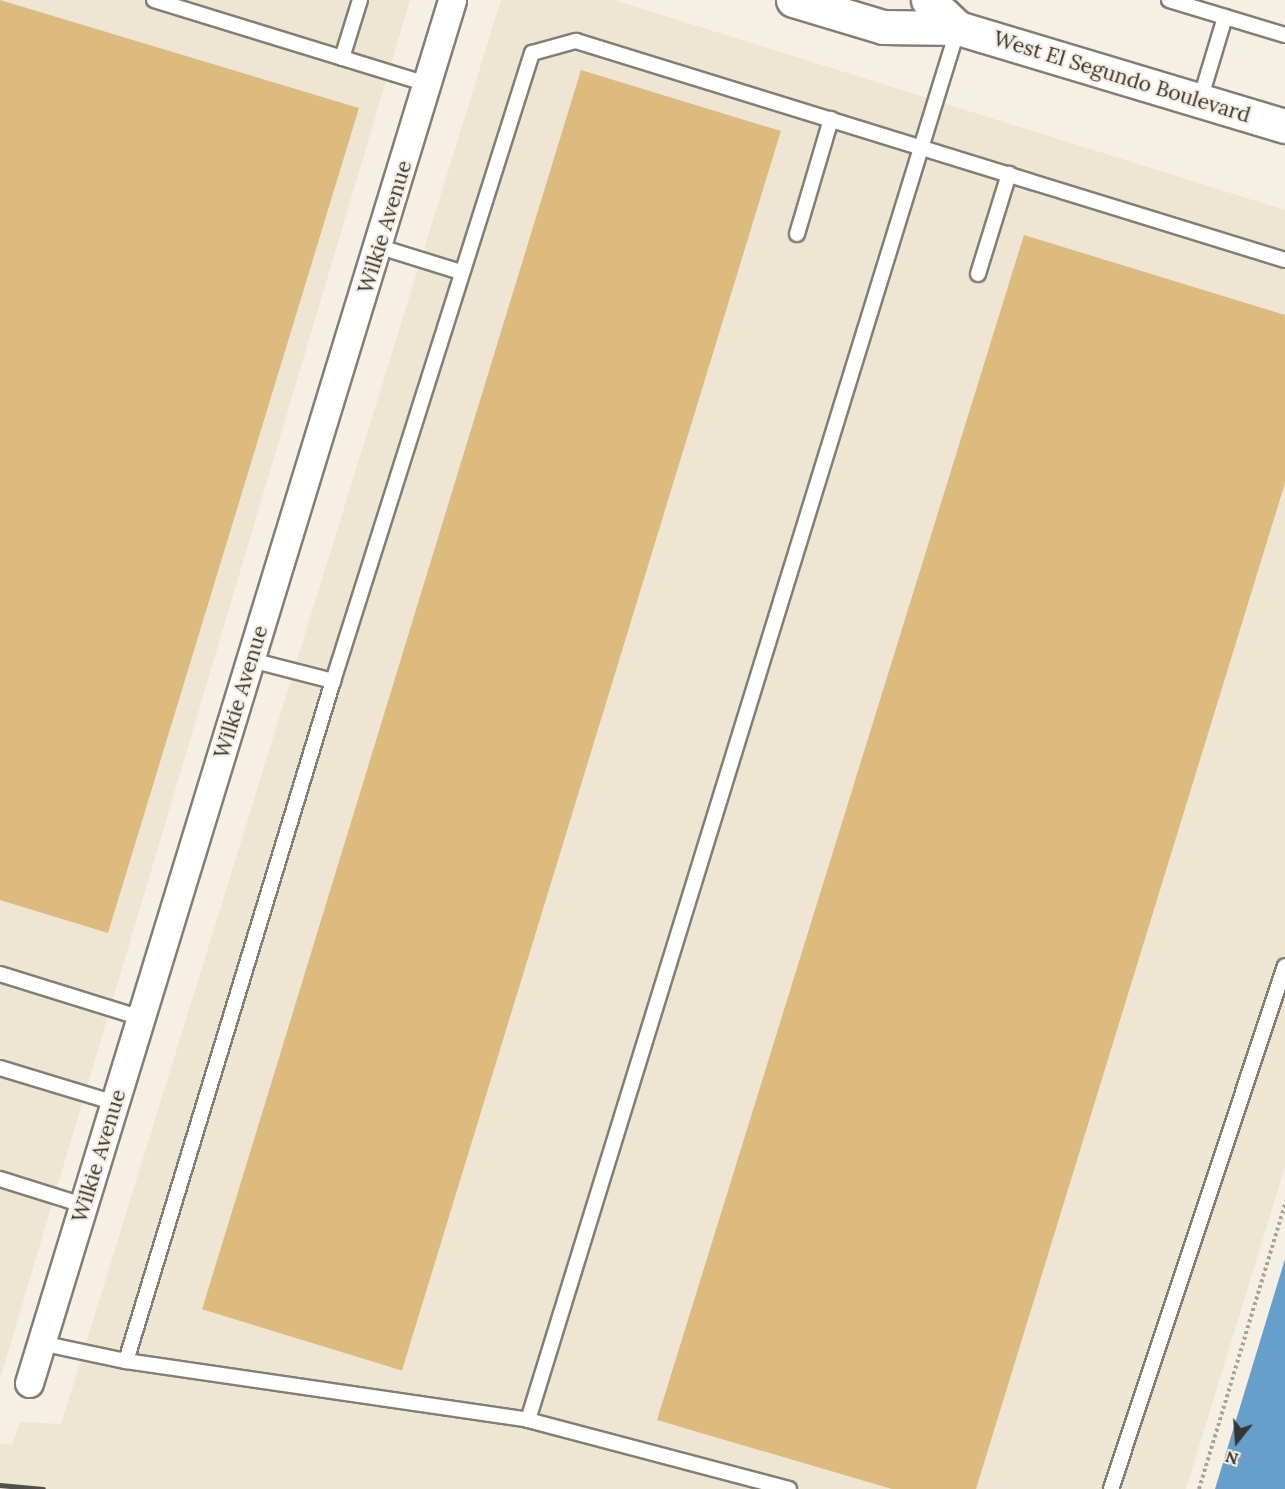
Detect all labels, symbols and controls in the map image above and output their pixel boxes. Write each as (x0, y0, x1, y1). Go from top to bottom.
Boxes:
street label: West El Segundo Boulevard (991, 26, 1253, 128)
street label: Wilkie Avenue (353, 158, 417, 296)
street label: Wilkie Avenue (209, 623, 273, 761)
street label: Wilkie Avenue (67, 1087, 131, 1225)
north arrow (1207, 1411, 1267, 1471)
text: N (1223, 1447, 1241, 1470)

